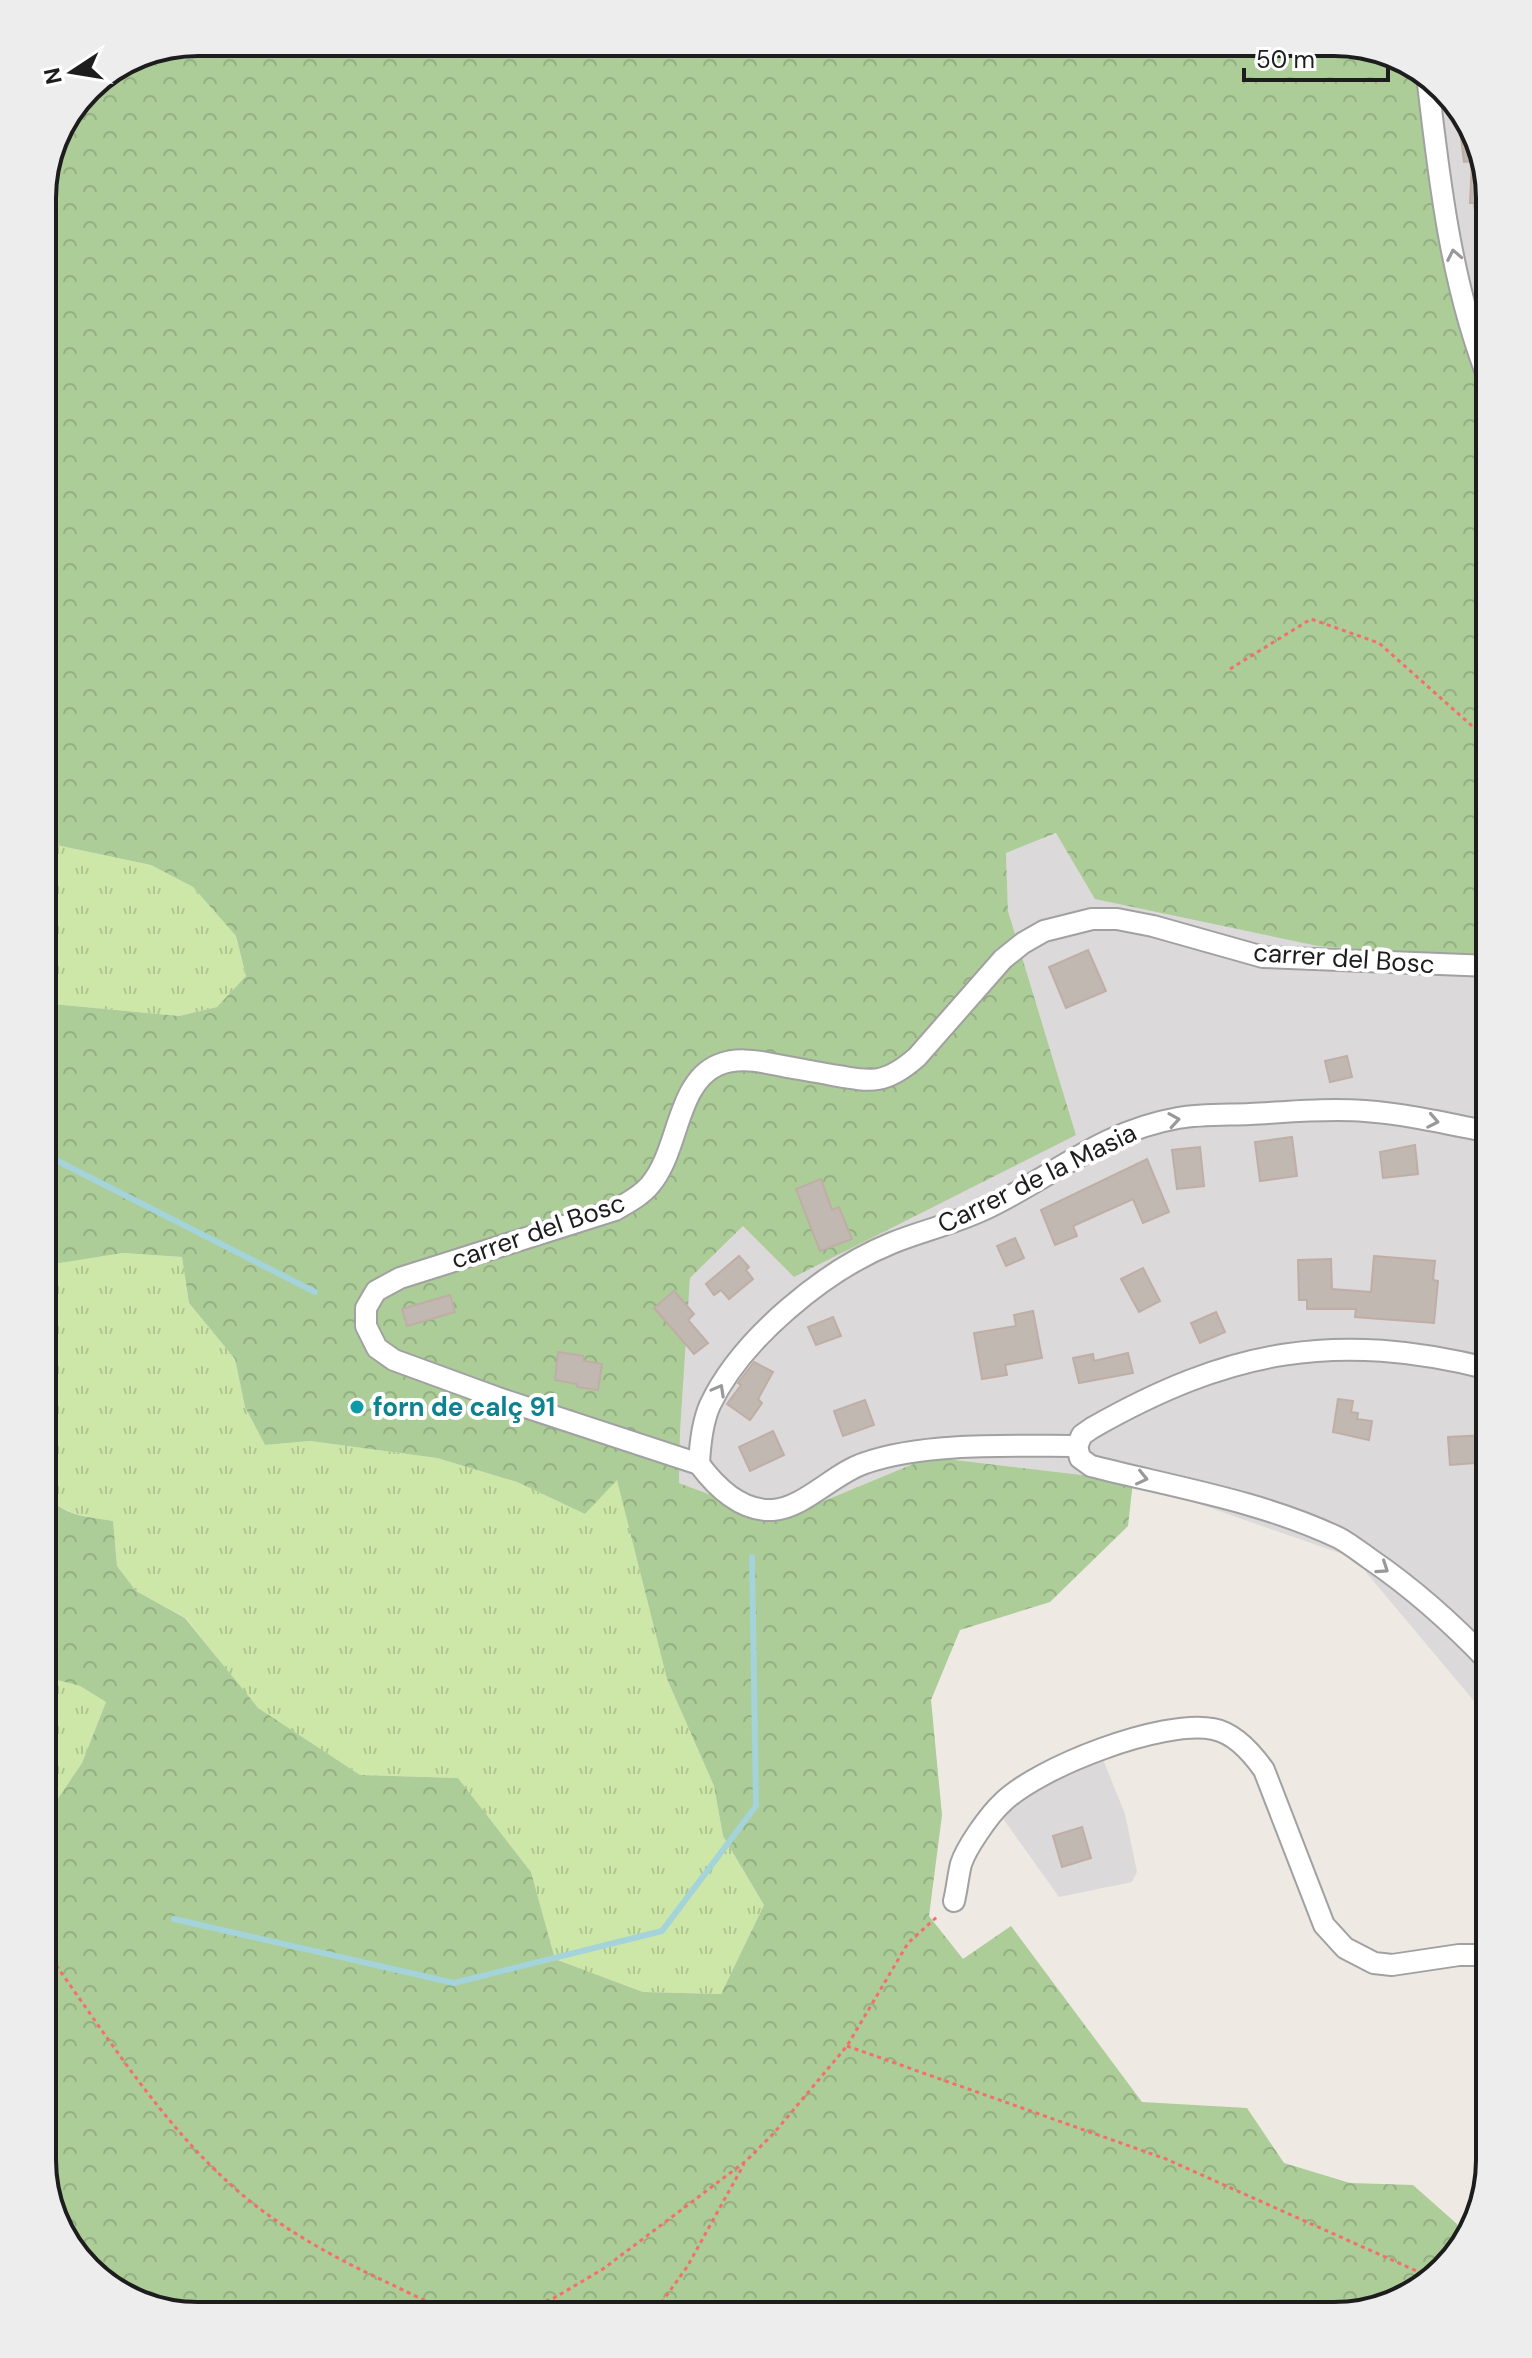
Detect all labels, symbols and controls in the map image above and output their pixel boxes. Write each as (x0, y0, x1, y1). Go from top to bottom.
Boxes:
north arrow (32, 32, 112, 112)
scale bar (1244, 32, 1388, 82)
text: 50 m (1256, 44, 1315, 75)
text: N (37, 65, 69, 87)
one-way arrow (1447, 248, 1464, 261)
street label: carrer del Bosc (1252, 935, 1436, 981)
one-way arrow (1167, 1112, 1181, 1129)
one-way arrow (1425, 1112, 1439, 1129)
street label: Carrer de la Masia (932, 1115, 1142, 1241)
street label: carrer del Bosc (446, 1185, 630, 1277)
one-way arrow (709, 1384, 725, 1398)
place label: forn de calç 91 (373, 1390, 555, 1424)
marker: forn de calç 91 (348, 1398, 366, 1416)
one-way arrow (1134, 1469, 1148, 1486)
one-way arrow (1375, 1558, 1389, 1573)

